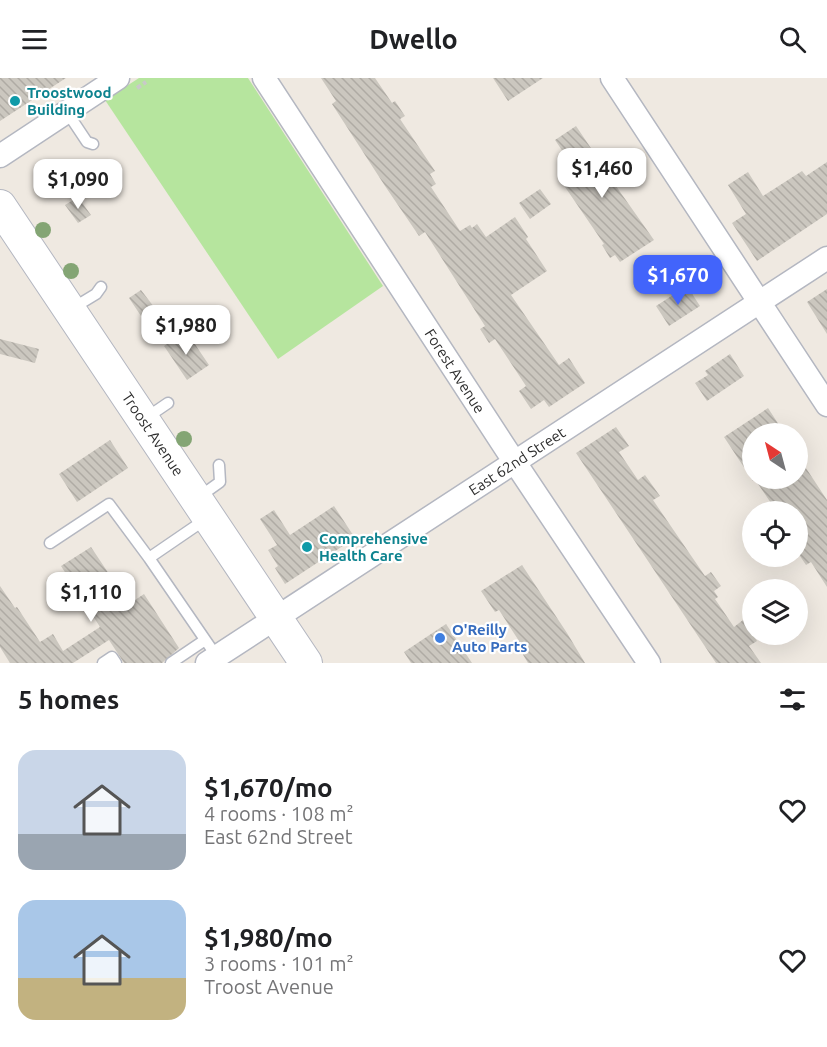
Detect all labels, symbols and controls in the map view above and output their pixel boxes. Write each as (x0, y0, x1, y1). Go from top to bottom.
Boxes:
icon: menu (18, 23, 51, 56)
icon: search (776, 23, 809, 56)
text: Dwello (369, 24, 458, 54)
place label: Troostwood Building (27, 84, 112, 118)
marker: Troostwood Building (8, 94, 22, 108)
pin: $1,460 (553, 148, 651, 199)
text: $1,460 (571, 156, 633, 179)
pin: $1,090 (29, 159, 127, 210)
text: $1,090 (47, 167, 109, 190)
pin: $1,670 (629, 255, 727, 306)
text: $1,670 (647, 263, 709, 286)
pin: $1,980 (137, 305, 235, 356)
text: $1,980 (155, 313, 217, 336)
street label: Forest Avenue (421, 326, 489, 416)
street label: Troost Avenue (119, 389, 187, 479)
street label: East 62nd Street (466, 423, 568, 499)
north arrow (742, 423, 808, 489)
map controls (742, 423, 808, 645)
button: locate (742, 501, 808, 567)
place label: Comprehensive Health Care (319, 530, 428, 564)
marker: Comprehensive Health Care (300, 540, 314, 554)
pin: $1,110 (42, 572, 140, 623)
button: layers (742, 579, 808, 645)
text: $1,110 (60, 580, 122, 603)
place label: O'Reilly Auto Parts (452, 621, 527, 655)
marker: O'Reilly Auto Parts (433, 631, 447, 645)
icon: filters (776, 683, 809, 716)
text: 5 homes (18, 685, 119, 714)
text: $1,670/mo (204, 773, 333, 802)
icon: home (66, 774, 138, 846)
icon: heart (776, 794, 809, 827)
text: 4 rooms · 108 m² (204, 802, 354, 825)
text: East 62nd Street (204, 825, 353, 848)
text: $1,980/mo (204, 923, 333, 952)
icon: home (66, 924, 138, 996)
icon: heart (776, 944, 809, 977)
text: 3 rooms · 101 m² (204, 952, 354, 975)
text: Troost Avenue (204, 975, 334, 998)

